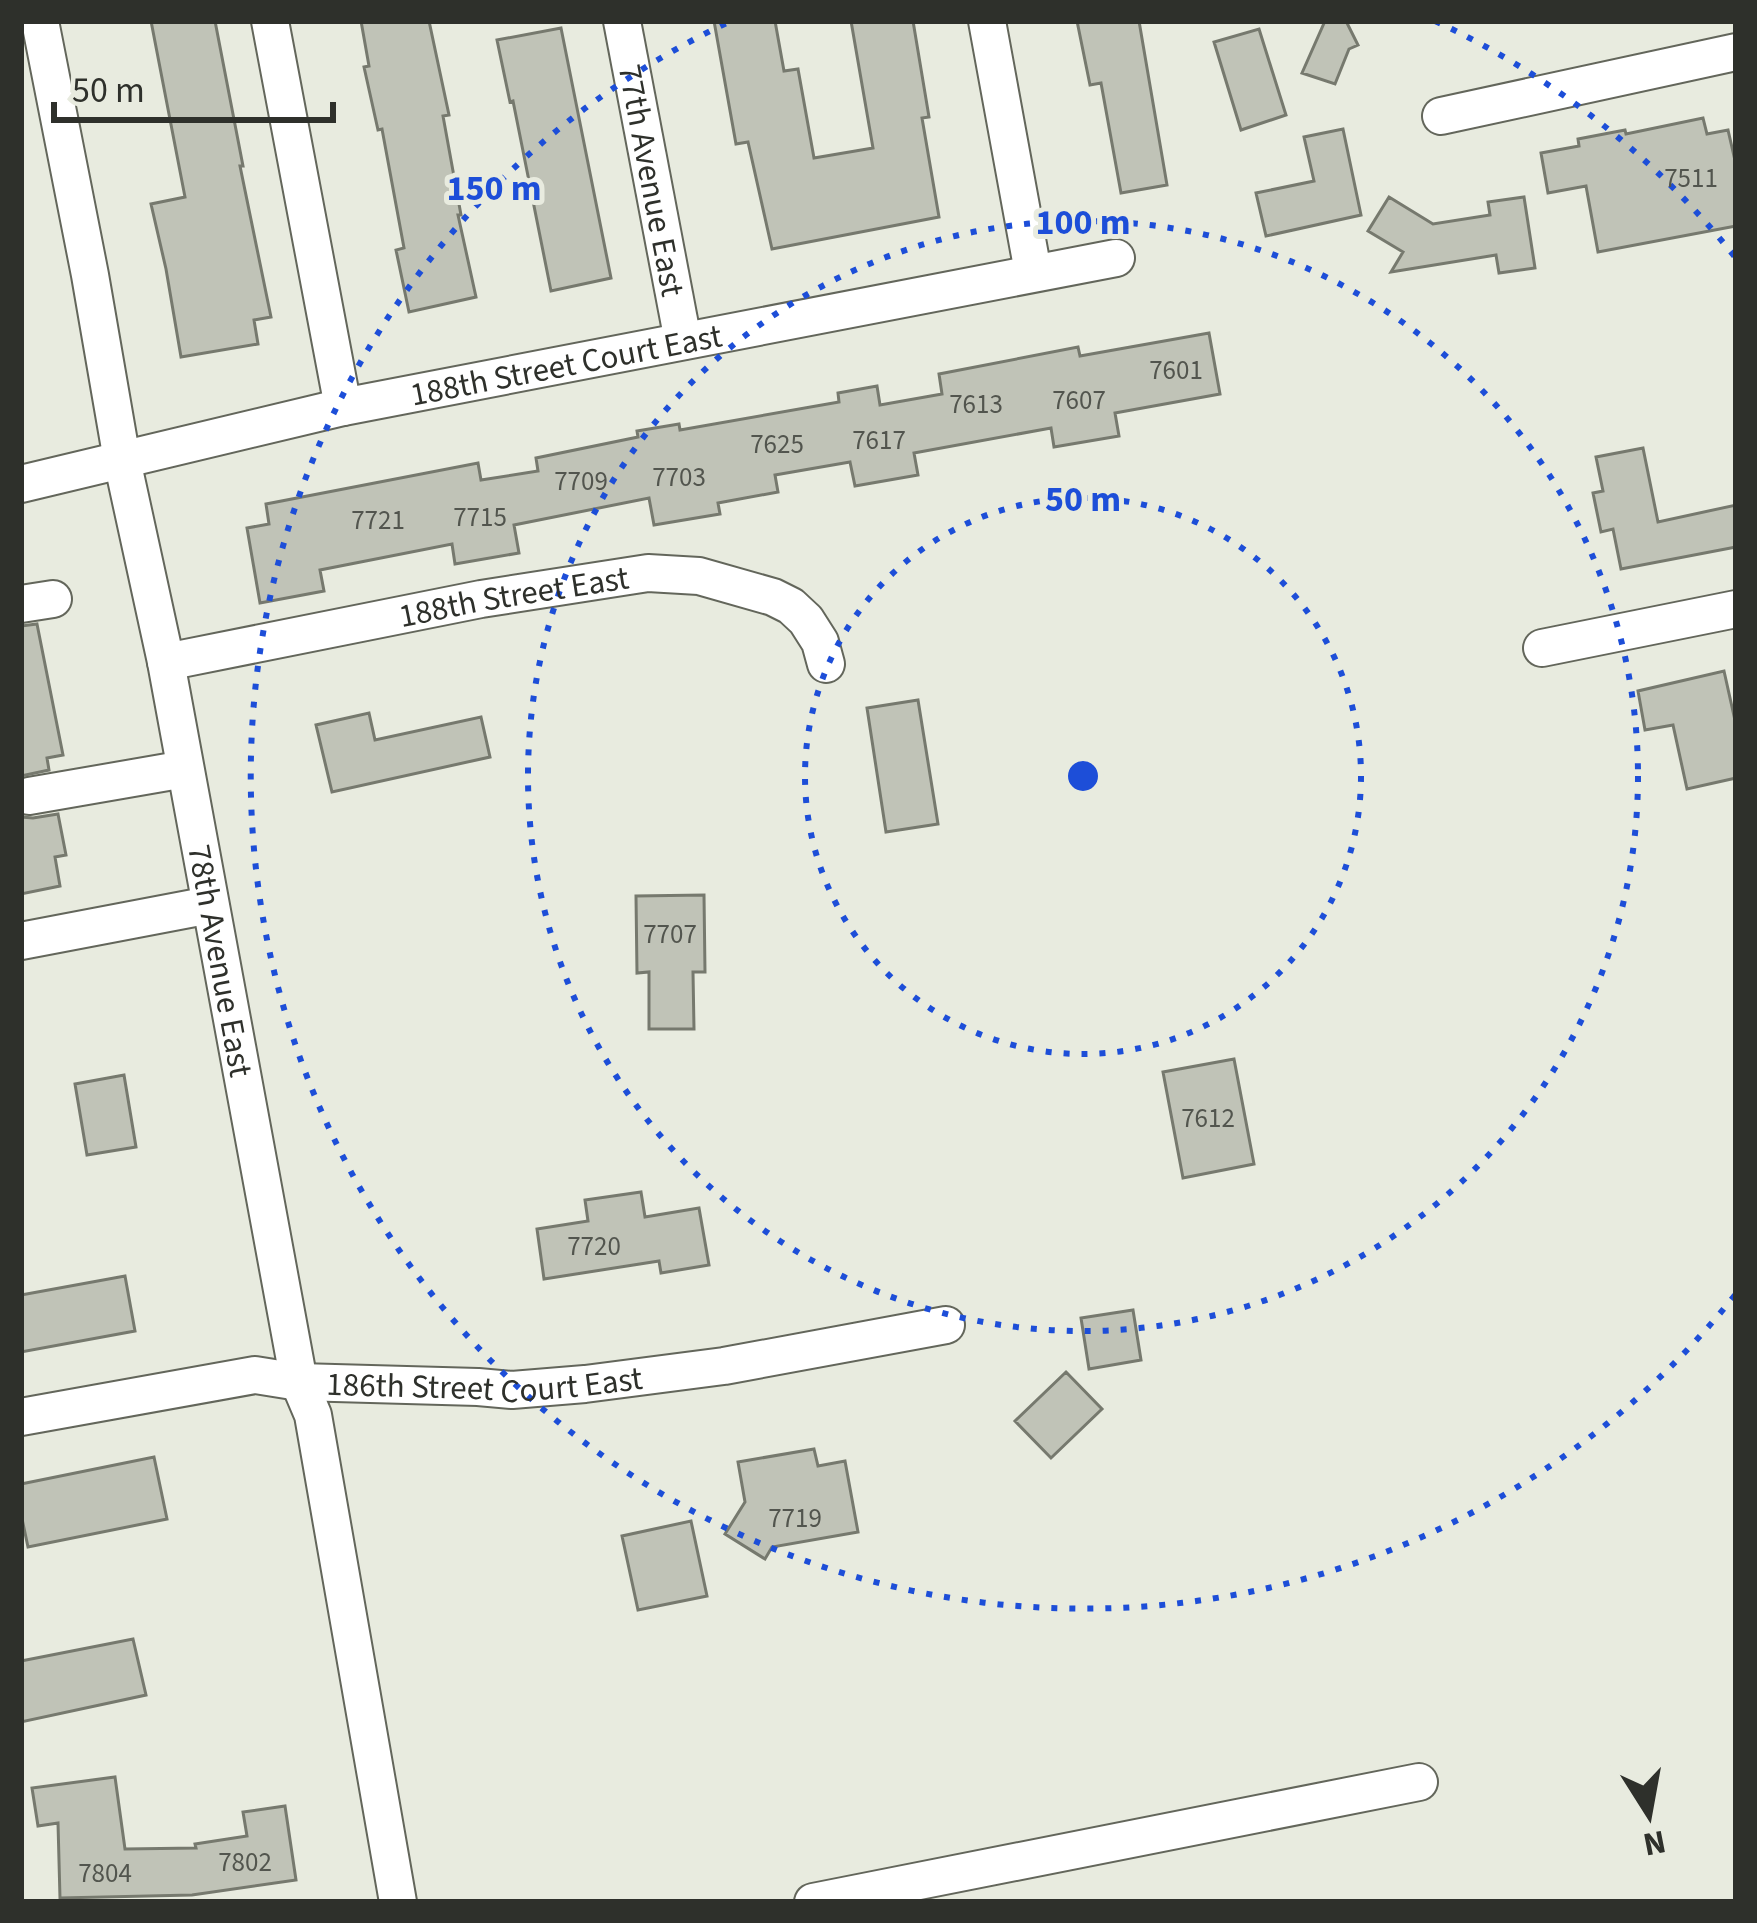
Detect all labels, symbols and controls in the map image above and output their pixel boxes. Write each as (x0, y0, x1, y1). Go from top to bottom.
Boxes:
scale bar (54, 48, 333, 122)
street label: 77th Avenue East (606, 60, 696, 300)
text: 50 m (72, 65, 145, 116)
house number: 7511 (1664, 159, 1718, 198)
text: 150 m (446, 163, 542, 214)
text: 100 m (1035, 197, 1131, 248)
street label: 188th Street Court East (406, 312, 726, 419)
house number: 7601 (1149, 351, 1203, 390)
house number: 7607 (1052, 381, 1106, 420)
house number: 7613 (949, 385, 1003, 424)
house number: 7617 (852, 421, 906, 460)
house number: 7625 (750, 425, 804, 464)
house number: 7703 (652, 458, 706, 497)
house number: 7709 (554, 462, 608, 501)
text: 50 m (1045, 474, 1121, 525)
house number: 7715 (453, 498, 507, 537)
house number: 7721 (351, 501, 405, 540)
street label: 188th Street East (395, 554, 632, 640)
centre of rings (1062, 755, 1104, 797)
street label: 78th Avenue East (175, 841, 264, 1081)
house number: 7707 (643, 915, 697, 954)
house number: 7612 (1181, 1099, 1235, 1138)
house number: 7720 (567, 1227, 621, 1266)
street label: 186th Street Court East (326, 1355, 645, 1416)
house number: 7719 (768, 1499, 822, 1538)
north arrow (1589, 1755, 1709, 1875)
text: N (1639, 1818, 1670, 1868)
house number: 7802 (218, 1843, 272, 1882)
house number: 7804 (78, 1854, 132, 1893)

